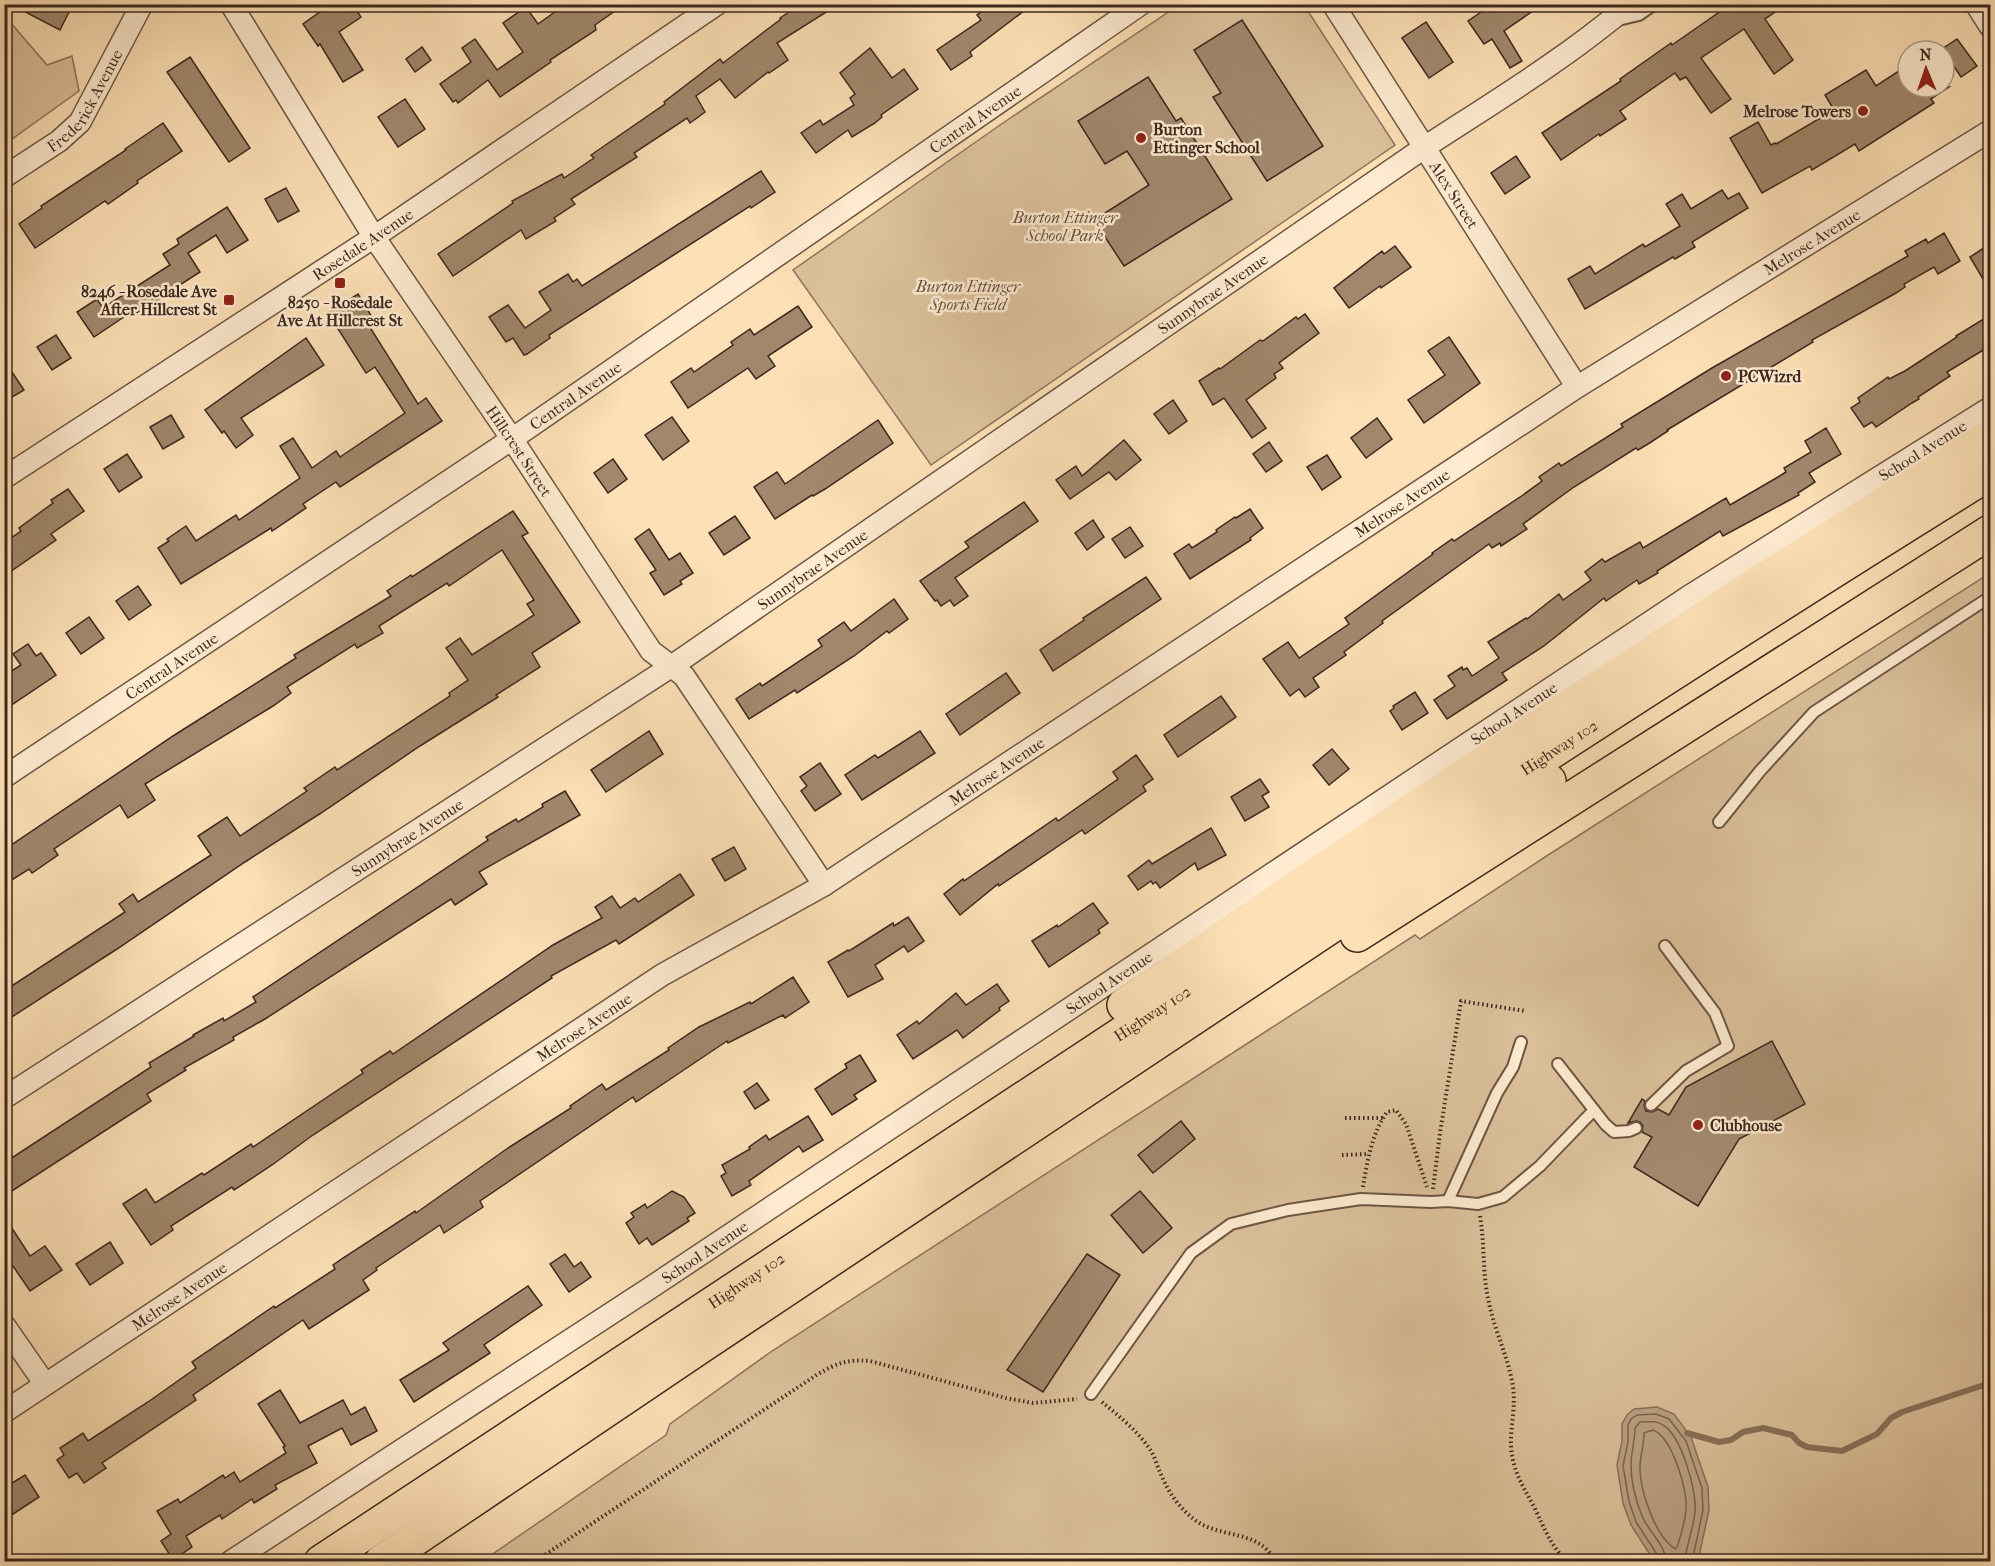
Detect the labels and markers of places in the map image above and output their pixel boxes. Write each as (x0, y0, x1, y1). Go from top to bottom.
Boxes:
place label: Melrose Towers (1742, 102, 1851, 121)
marker: Melrose Towers (1856, 104, 1870, 118)
place label: Burton Ettinger School (1153, 120, 1260, 158)
marker: Burton Ettinger School (1134, 131, 1148, 145)
marker: 8250 - Rosedale Ave At Hillcrest St (333, 276, 347, 290)
place label: 8246 - Rosedale Ave After Hillcrest St (81, 282, 217, 319)
marker: 8246 - Rosedale Ave After Hillcrest St (222, 293, 236, 307)
place label: 8250 - Rosedale Ave At Hillcrest St (276, 293, 403, 330)
place label: PCWizrd (1738, 367, 1802, 386)
marker: PCWizrd (1719, 369, 1733, 383)
place label: Clubhouse (1710, 1116, 1782, 1135)
marker: Clubhouse (1691, 1118, 1705, 1132)

